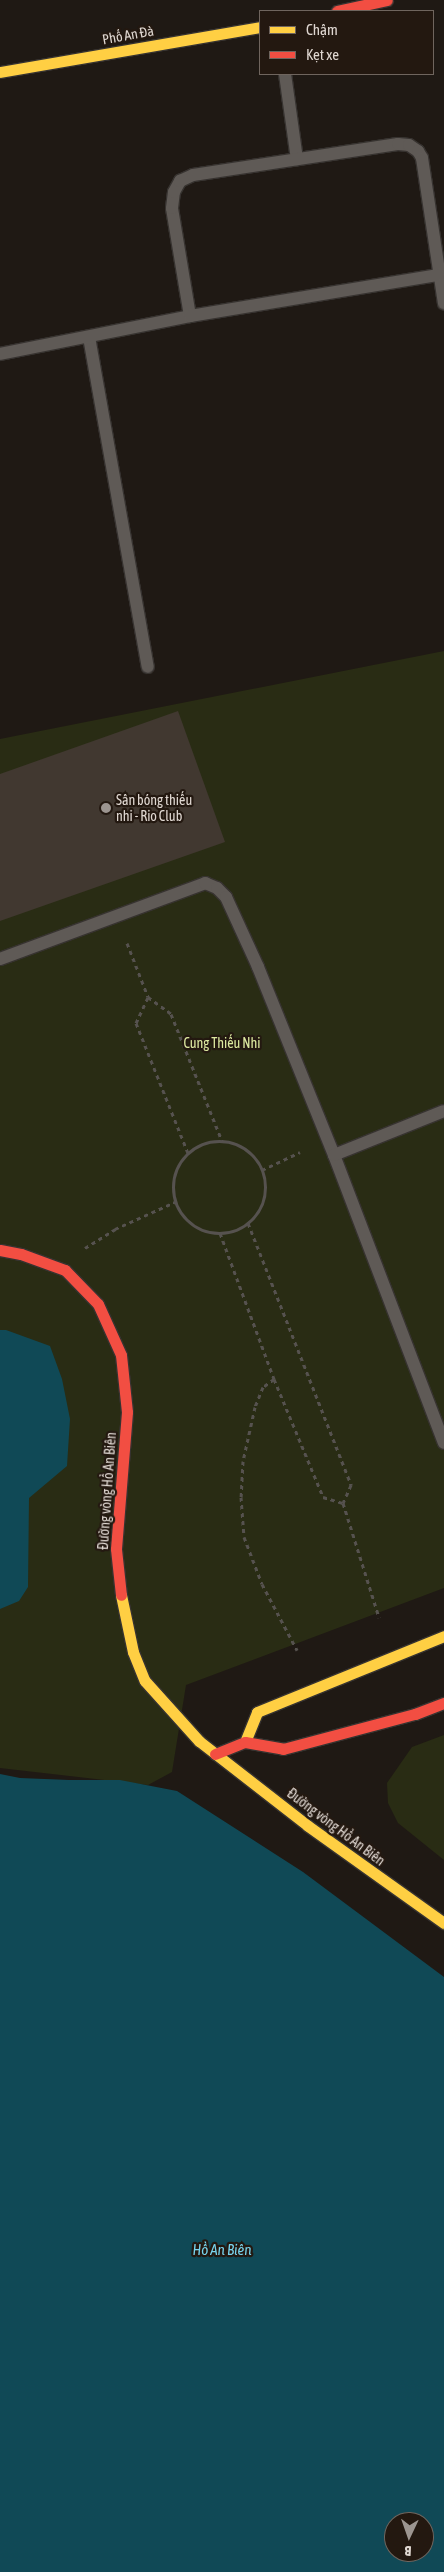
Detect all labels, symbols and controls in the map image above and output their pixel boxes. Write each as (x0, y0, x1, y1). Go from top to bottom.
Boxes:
legend (259, 10, 434, 75)
text: Chậm (306, 21, 338, 38)
street label: Phố An Đà (101, 22, 155, 48)
text: Kẹt xe (306, 46, 339, 63)
place label: Sân bóng thiếu nhi - Rio Club (116, 792, 192, 824)
marker: Sân bóng thiếu nhi - Rio Club (100, 802, 112, 814)
park label: Cung Thiếu Nhi (184, 1035, 260, 1051)
street label: Đường vòng Hồ An Biên (95, 1432, 119, 1550)
street label: Đường vòng Hồ An Biên (284, 1785, 388, 1869)
water label: Hồ An Biên (192, 2241, 252, 2259)
north arrow (384, 2512, 434, 2562)
text: B (405, 2543, 412, 2559)

